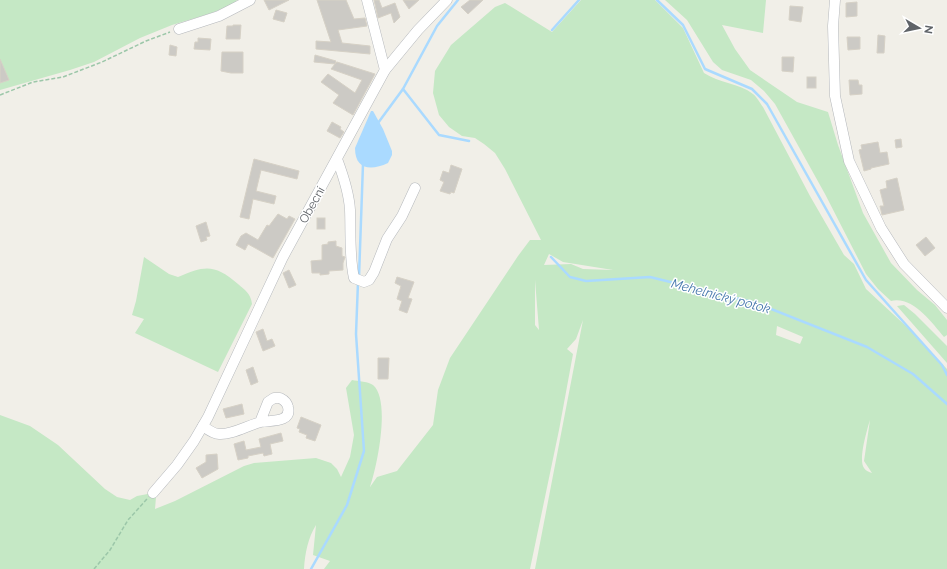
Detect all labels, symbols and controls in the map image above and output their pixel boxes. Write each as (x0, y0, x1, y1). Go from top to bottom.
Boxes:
north arrow (899, 8, 939, 48)
text: N (921, 24, 935, 35)
street label: Obecní (296, 184, 328, 226)
water label: Mehelnický potok (670, 276, 772, 316)

